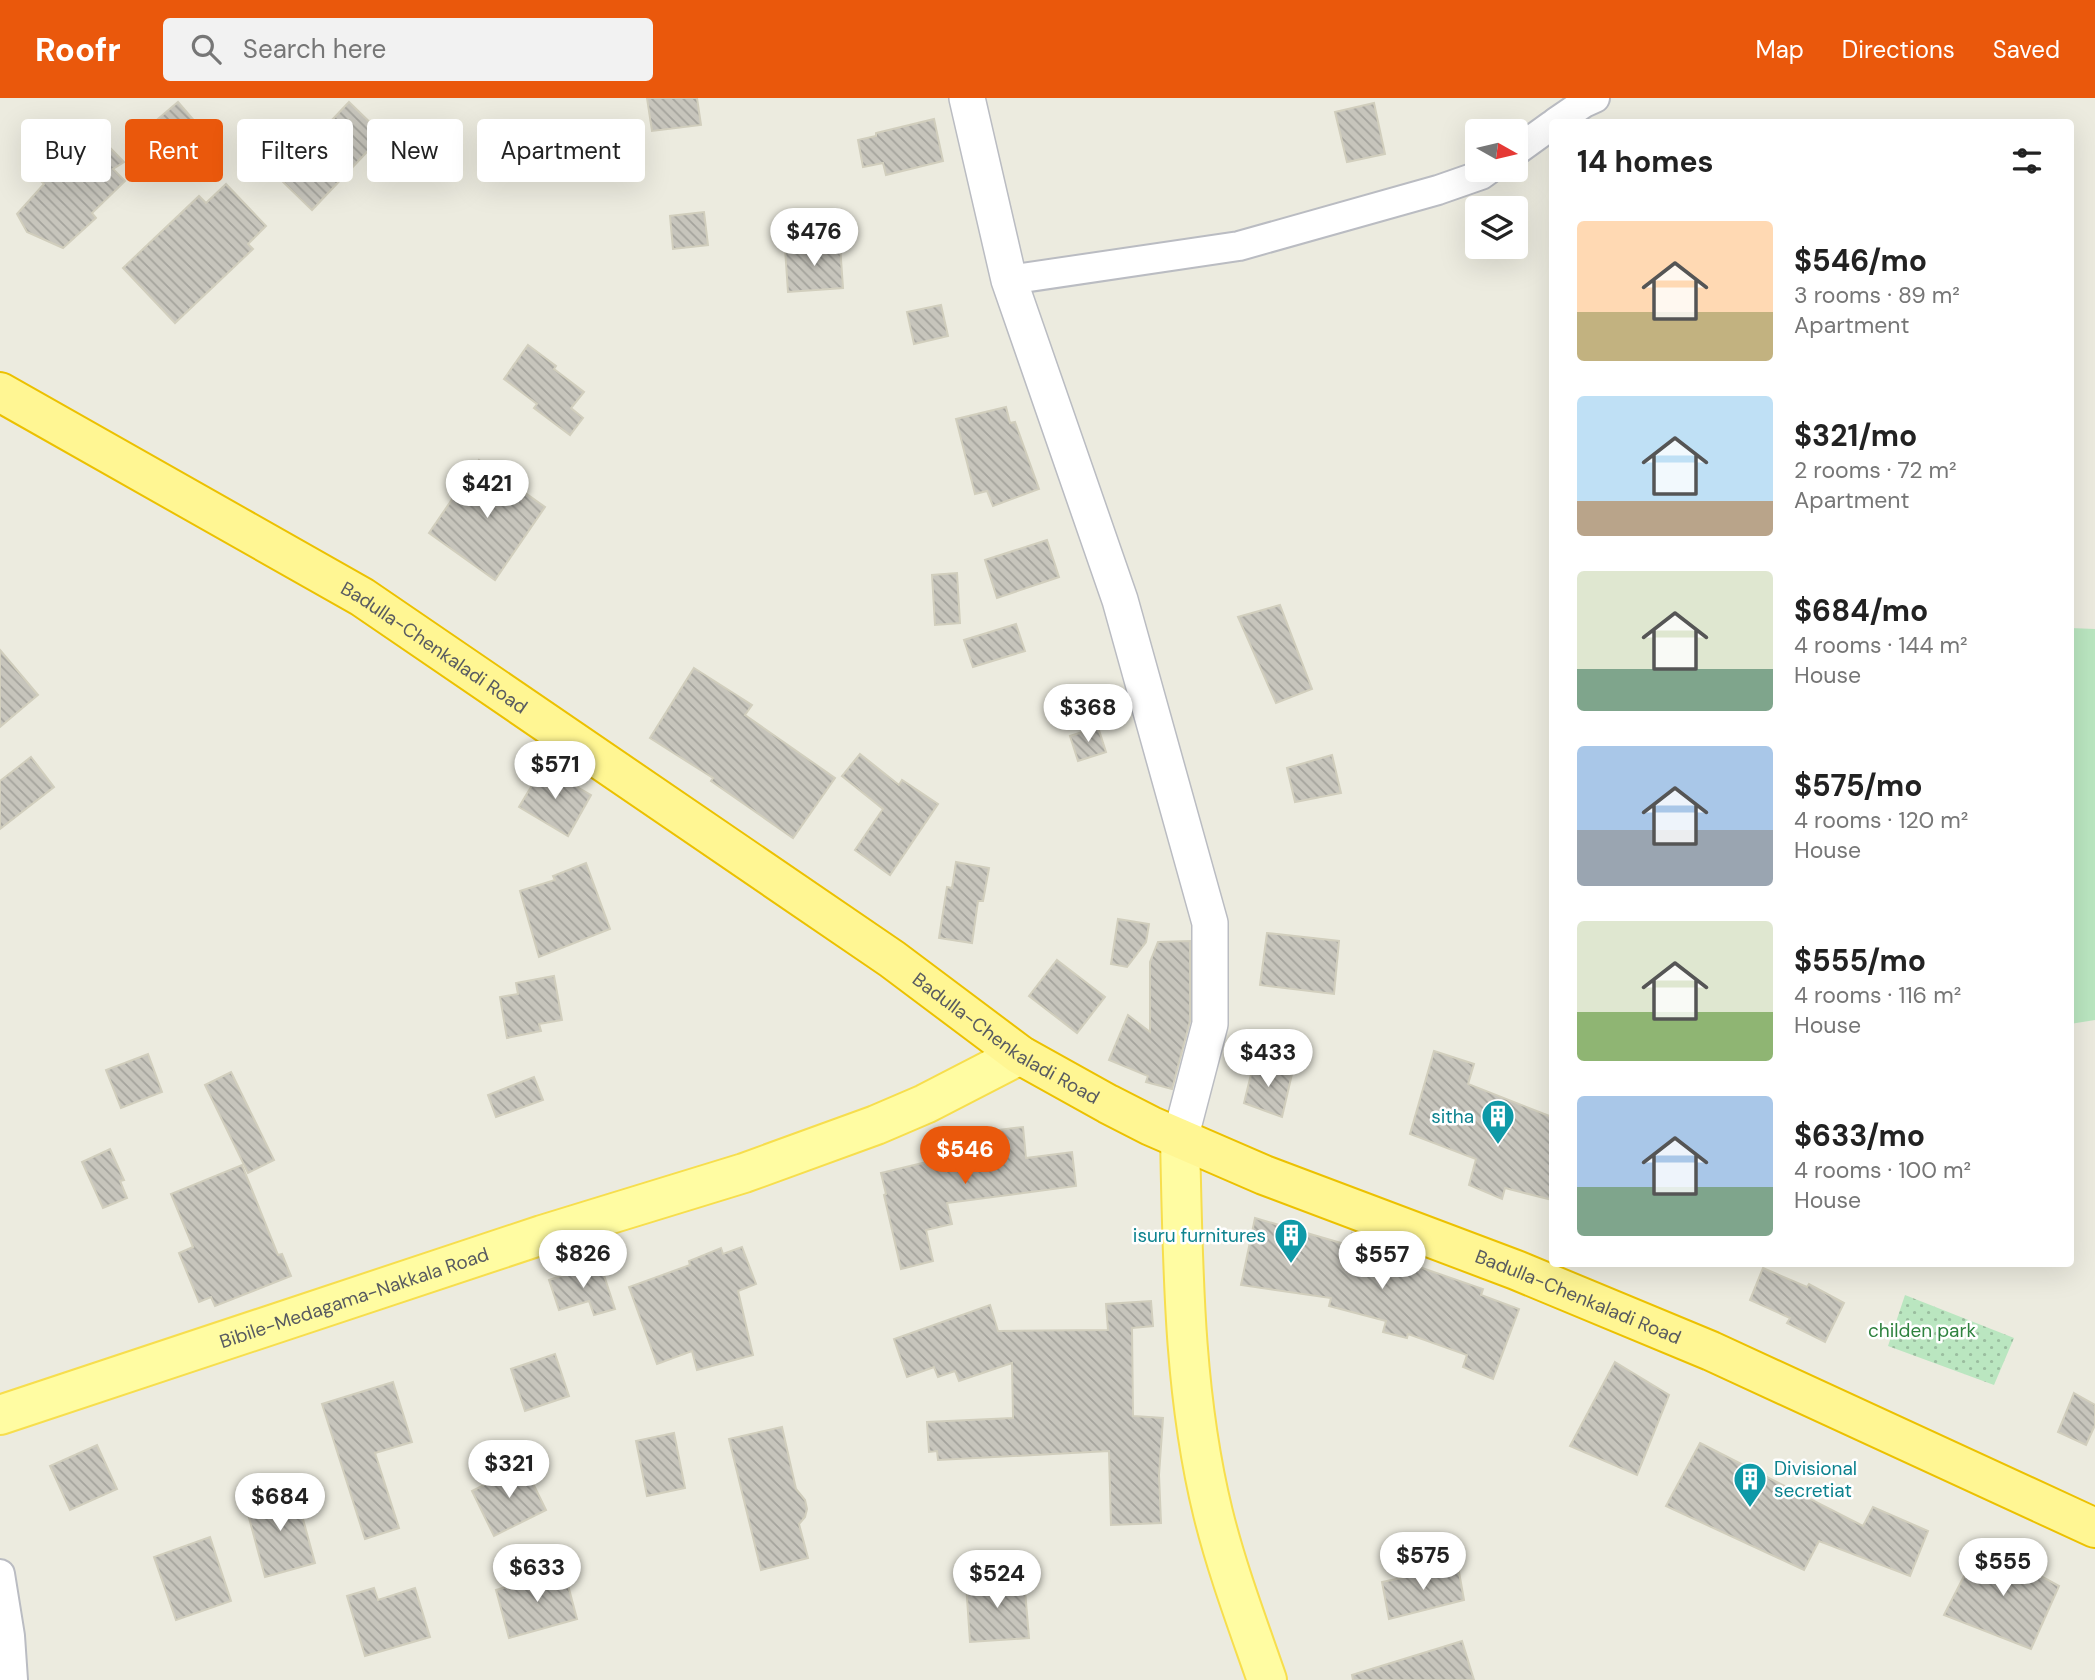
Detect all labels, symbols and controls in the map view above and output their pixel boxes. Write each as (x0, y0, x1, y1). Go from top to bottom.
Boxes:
search box (163, 18, 653, 81)
text: Roofr (35, 28, 121, 71)
icon: search (187, 30, 225, 68)
text: Search here (243, 32, 386, 66)
text: Map (1756, 34, 1804, 65)
text: Directions (1842, 34, 1955, 65)
text: Saved (1993, 34, 2060, 65)
chip: Buy (21, 119, 111, 182)
chip: Rent (125, 119, 223, 182)
chip: Filters (237, 119, 353, 182)
chip: New (367, 119, 463, 182)
chip: Apartment (477, 119, 645, 182)
north arrow (1465, 119, 1528, 182)
map controls (1465, 119, 1528, 259)
text: 14 homes (1577, 142, 1714, 181)
icon: filters (2008, 142, 2046, 180)
button: layers (1465, 196, 1528, 259)
pin: $476 (773, 208, 855, 268)
text: $476 (786, 216, 842, 246)
text: $546/mo (1794, 241, 1927, 280)
icon: home (1633, 249, 1717, 333)
text: 3 rooms · 89 m² (1794, 280, 1960, 310)
text: Apartment (1794, 310, 1909, 340)
text: $321/mo (1794, 416, 1917, 455)
icon: home (1633, 424, 1717, 508)
text: 2 rooms · 72 m² (1794, 455, 1957, 485)
pin: $421 (446, 460, 528, 520)
text: $421 (462, 468, 512, 498)
text: Apartment (1794, 485, 1909, 515)
street label: Badulla-Chenkaladi Road (337, 575, 533, 719)
text: $684/mo (1794, 591, 1928, 630)
icon: home (1633, 599, 1717, 683)
text: 4 rooms · 144 m² (1794, 630, 1968, 660)
text: House (1794, 660, 1861, 690)
pin: $368 (1047, 684, 1129, 744)
text: $368 (1060, 692, 1116, 722)
pin: $571 (514, 742, 596, 801)
text: $571 (530, 749, 580, 779)
text: $575/mo (1794, 766, 1923, 805)
icon: home (1633, 774, 1717, 858)
text: 4 rooms · 120 m² (1794, 805, 1968, 835)
text: House (1794, 835, 1861, 865)
text: $555/mo (1794, 941, 1926, 980)
icon: home (1633, 949, 1717, 1033)
street label: Badulla-Chenkaladi Road (908, 966, 1104, 1109)
text: 4 rooms · 116 m² (1794, 980, 1961, 1010)
text: House (1794, 1010, 1861, 1040)
pin: $433 (1227, 1030, 1309, 1089)
text: $433 (1240, 1037, 1296, 1067)
building icon: sitha (1479, 1097, 1517, 1146)
place label: sitha (1431, 1104, 1474, 1129)
text: $633/mo (1794, 1116, 1925, 1155)
icon: home (1633, 1124, 1717, 1208)
pin: $546 (924, 1126, 1006, 1186)
text: $546 (936, 1134, 994, 1164)
text: 4 rooms · 100 m² (1794, 1155, 1971, 1185)
text: House (1794, 1185, 1861, 1215)
building icon: isuru furnitures (1272, 1216, 1310, 1265)
place label: isuru furnitures (1133, 1223, 1266, 1248)
pin: $826 (542, 1230, 624, 1290)
pin: $557 (1341, 1232, 1423, 1291)
text: $826 (555, 1238, 611, 1268)
text: $557 (1355, 1239, 1409, 1269)
street label: Bibile-Medagama-Nakkala Road (216, 1241, 492, 1354)
street label: Badulla-Chenkaladi Road (1472, 1243, 1685, 1350)
park label: childen park (1868, 1318, 1976, 1343)
pin: $321 (468, 1440, 550, 1500)
text: $321 (484, 1448, 534, 1478)
place label: Divisional secretiat (1774, 1456, 1857, 1503)
building icon: Divisional secretiat (1731, 1460, 1769, 1509)
pin: $684 (239, 1474, 321, 1533)
text: $684 (251, 1481, 309, 1511)
pin: $575 (1382, 1532, 1464, 1592)
pin: $555 (1962, 1538, 2044, 1598)
text: $575 (1396, 1540, 1450, 1570)
pin: $633 (496, 1544, 578, 1604)
text: $555 (1975, 1546, 2031, 1576)
pin: $524 (956, 1550, 1038, 1610)
text: $633 (509, 1552, 565, 1582)
text: $524 (969, 1558, 1025, 1588)

